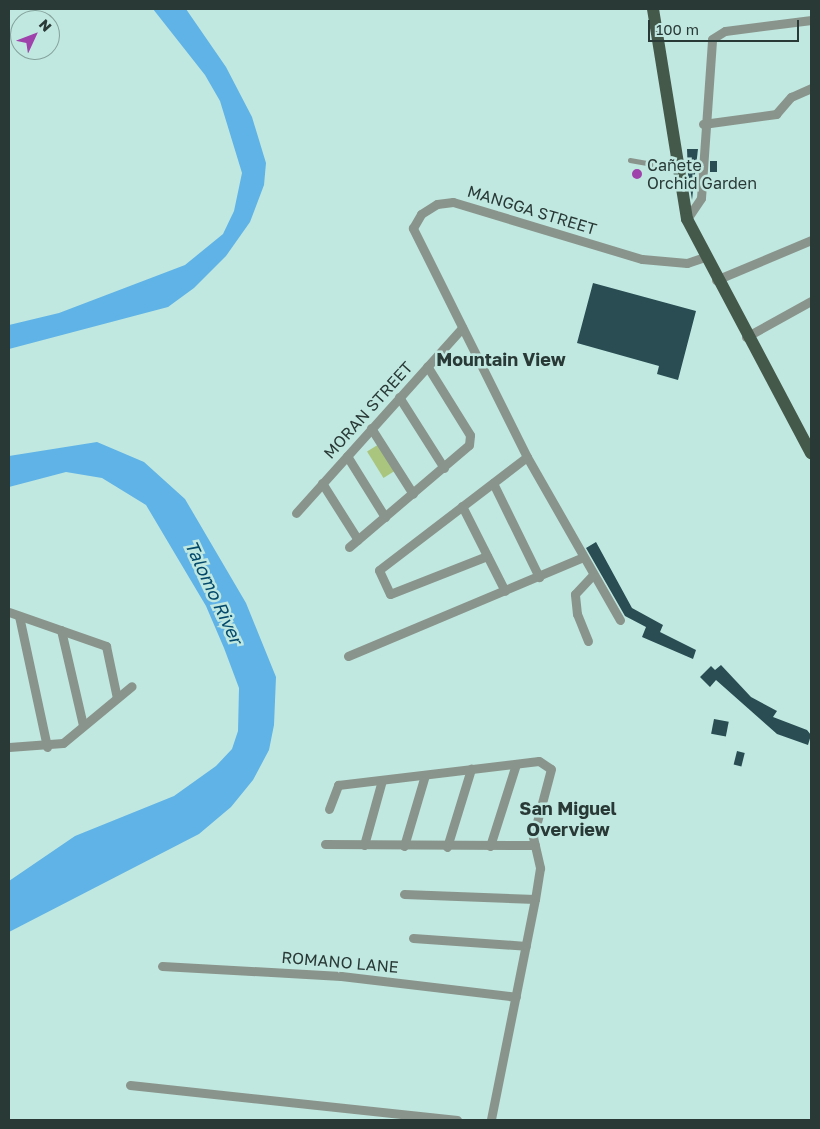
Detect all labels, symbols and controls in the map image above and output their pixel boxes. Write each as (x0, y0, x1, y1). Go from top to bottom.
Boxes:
north arrow (10, 10, 60, 60)
scale bar (650, 10, 801, 42)
text: N (36, 15, 55, 35)
text: 100 m (656, 20, 699, 38)
place label: Cañete Orchid Garden (647, 155, 757, 193)
marker: Cañete Orchid Garden (631, 168, 643, 180)
street label: MANGGA STREET (465, 181, 599, 239)
district label: Mountain View (436, 348, 566, 370)
street label: MORAN STREET (319, 358, 417, 462)
water label: Talomo River (181, 537, 247, 647)
district label: San Miguel Overview (519, 798, 617, 841)
street label: ROMANO LANE (281, 947, 399, 977)

